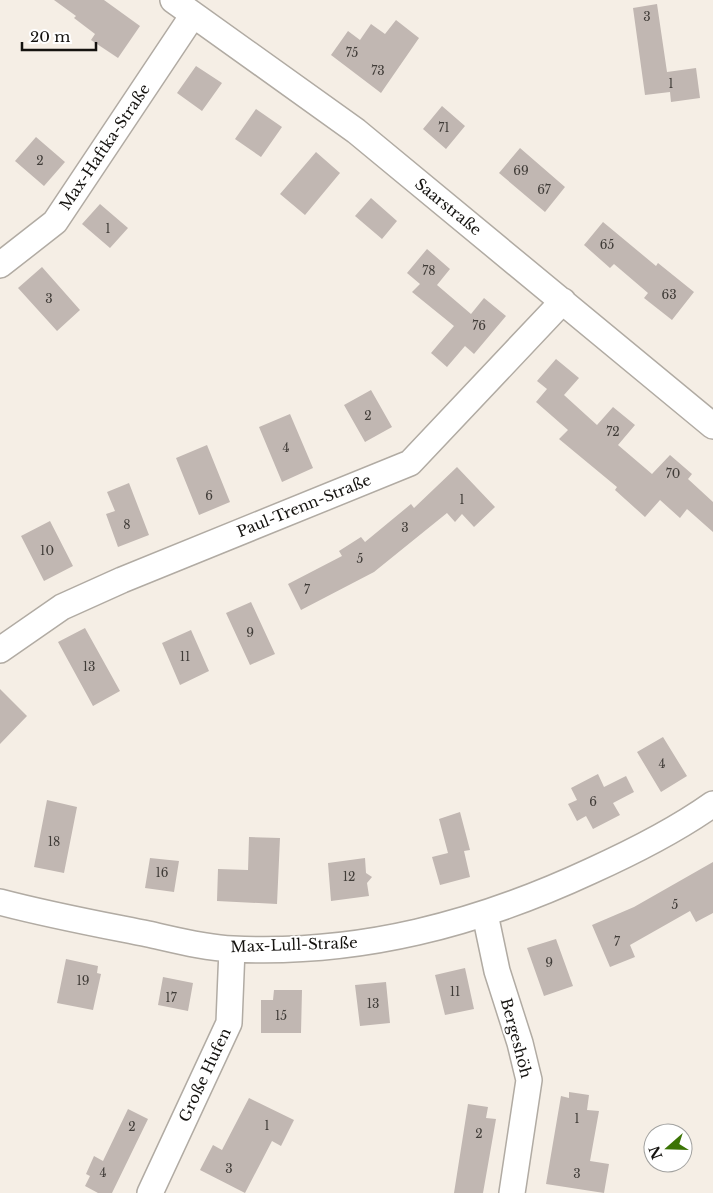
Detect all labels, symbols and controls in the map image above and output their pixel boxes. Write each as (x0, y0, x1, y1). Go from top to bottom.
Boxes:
house number: 3 (643, 9, 651, 24)
scale bar (22, 20, 96, 52)
text: 20 m (30, 27, 70, 46)
house number: 75 (346, 45, 359, 60)
house number: 73 (371, 63, 385, 78)
house number: 1 (668, 76, 674, 91)
street label: Max-Haftka-Straße (55, 80, 154, 213)
house number: 71 (438, 120, 450, 135)
house number: 2 (36, 153, 44, 168)
house number: 69 (513, 163, 529, 178)
street label: Saarstraße (411, 174, 485, 239)
house number: 67 (537, 182, 552, 197)
house number: 1 (105, 221, 111, 236)
house number: 65 (600, 237, 614, 252)
house number: 78 (422, 263, 436, 278)
house number: 63 (661, 287, 677, 302)
house number: 3 (45, 291, 53, 306)
house number: 76 (472, 318, 486, 333)
house number: 2 (364, 408, 372, 423)
house number: 72 (606, 424, 620, 439)
house number: 4 (282, 440, 290, 455)
house number: 70 (666, 466, 680, 481)
street label: Paul-Trenn-Straße (234, 470, 374, 541)
house number: 6 (205, 488, 213, 503)
house number: 1 (459, 492, 465, 507)
house number: 8 (123, 517, 131, 532)
house number: 3 (401, 520, 409, 535)
house number: 10 (40, 543, 54, 558)
house number: 5 (357, 551, 364, 566)
house number: 7 (304, 582, 311, 597)
house number: 9 (246, 625, 254, 640)
house number: 11 (180, 649, 190, 664)
house number: 13 (83, 659, 95, 674)
house number: 4 (658, 756, 666, 771)
house number: 6 (589, 794, 597, 809)
house number: 18 (48, 834, 60, 849)
house number: 16 (155, 865, 169, 880)
house number: 12 (343, 869, 355, 884)
house number: 5 (672, 897, 679, 912)
street label: Max-Lull-Straße (230, 933, 358, 956)
house number: 7 (614, 934, 621, 949)
house number: 9 (545, 955, 553, 970)
house number: 19 (76, 973, 90, 988)
house number: 11 (450, 984, 460, 999)
house number: 17 (165, 990, 178, 1005)
house number: 13 (367, 996, 379, 1011)
street label: Bergeshöh (497, 996, 536, 1080)
house number: 15 (275, 1008, 287, 1023)
street label: Große Hufen (174, 1025, 235, 1125)
house number: 1 (574, 1111, 580, 1126)
house number: 1 (264, 1118, 270, 1133)
house number: 2 (128, 1119, 136, 1134)
north arrow (643, 1123, 693, 1173)
house number: 2 (475, 1126, 483, 1141)
text: N (645, 1143, 666, 1162)
house number: 3 (225, 1161, 233, 1176)
house number: 4 (99, 1165, 107, 1180)
house number: 3 (573, 1166, 581, 1181)

